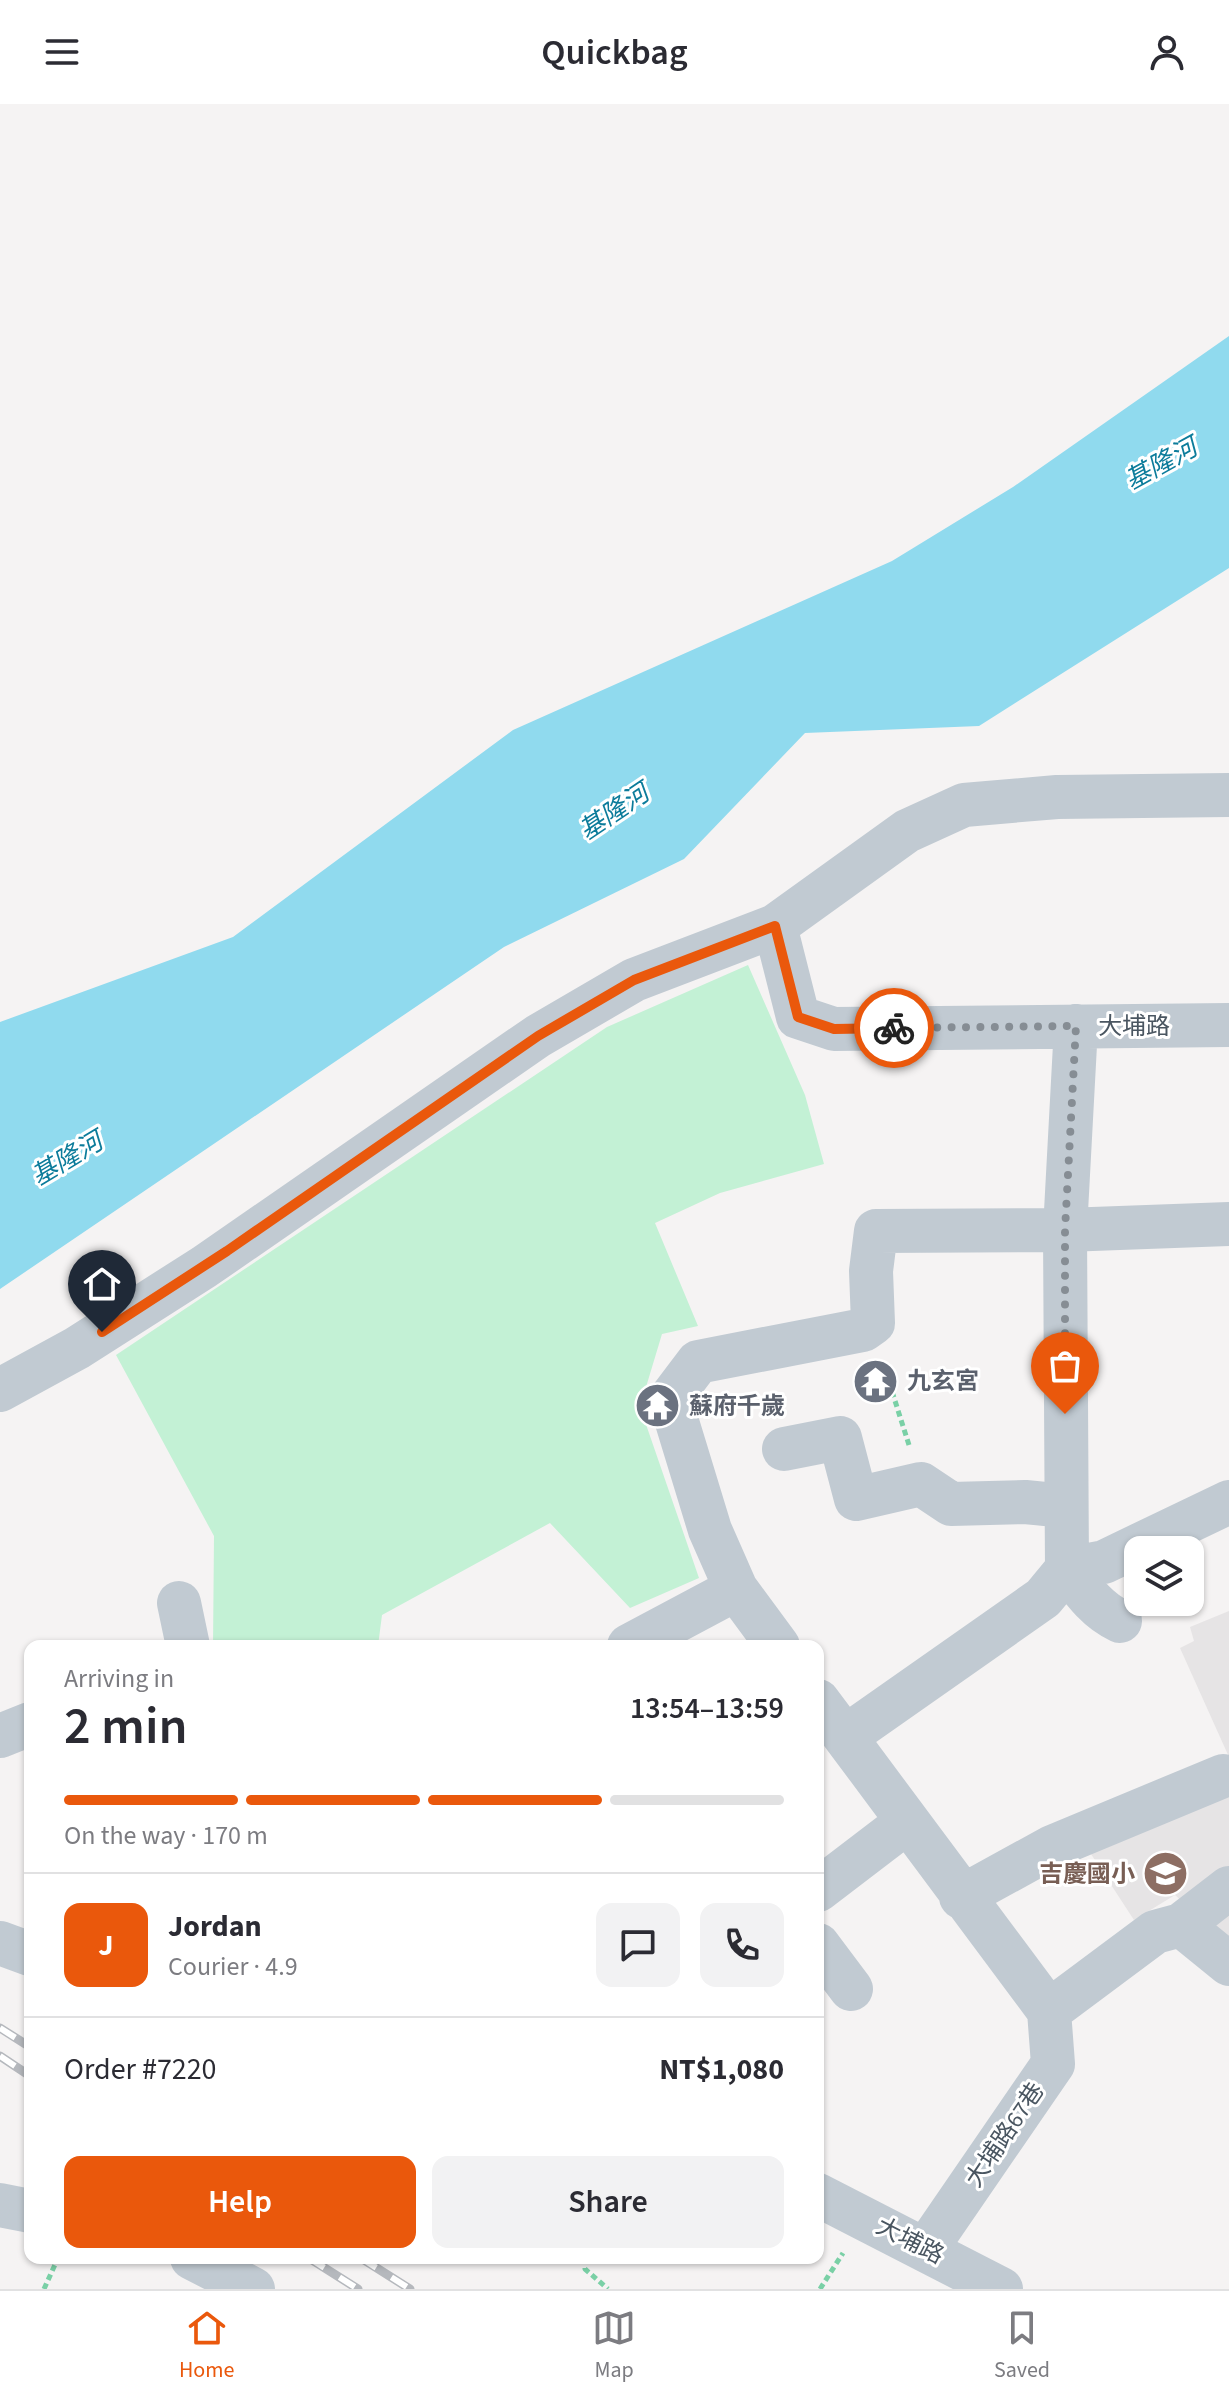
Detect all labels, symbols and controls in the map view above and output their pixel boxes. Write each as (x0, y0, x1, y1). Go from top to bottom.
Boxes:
text: Quickbag (541, 27, 688, 78)
icon: menu (40, 30, 84, 74)
icon: person (1145, 30, 1189, 74)
water label: 基隆河 (1118, 426, 1208, 499)
water label: 基隆河 (571, 772, 661, 849)
courier (854, 988, 934, 1068)
icon: bike (872, 1006, 916, 1050)
street label: 大埔路 (1098, 1009, 1170, 1044)
water label: 基隆河 (24, 1120, 114, 1195)
pin (68, 1250, 136, 1332)
icon: home (80, 1262, 124, 1306)
pin (1031, 1332, 1099, 1414)
icon: bag (1043, 1344, 1087, 1388)
temple icon: 九玄宮 (852, 1357, 900, 1405)
place label: 九玄宮 (907, 1364, 979, 1399)
temple icon: 蘇府千歲 (634, 1382, 682, 1430)
place label: 蘇府千歲 (689, 1389, 785, 1424)
map controls (1124, 1536, 1204, 1616)
button: layers (1124, 1536, 1204, 1616)
text: Arriving in (64, 1660, 174, 1697)
text: 13:54–13:59 (630, 1687, 784, 1730)
text: 2 min (64, 1690, 188, 1764)
text: On the way · 170 m (64, 1817, 268, 1854)
school or university icon: 吉慶國小 (1142, 1850, 1190, 1898)
place label: 吉慶國小 (1039, 1857, 1135, 1892)
button: chat (596, 1903, 680, 1987)
button: phone (700, 1903, 784, 1987)
text: Jordan (168, 1905, 262, 1948)
text: J (98, 1924, 114, 1967)
text: Courier · 4.9 (168, 1948, 298, 1985)
text: Order #7220 (64, 2048, 217, 2091)
text: NT$1,080 (659, 2048, 784, 2091)
street label: 大埔路67巷 (957, 2076, 1053, 2194)
button: Help (64, 2156, 416, 2248)
button: Share (432, 2156, 784, 2248)
street label: 大埔路 (870, 2209, 950, 2273)
tab: Home (179, 2306, 234, 2386)
tab: Map (592, 2306, 636, 2386)
tab: Saved (994, 2306, 1050, 2386)

